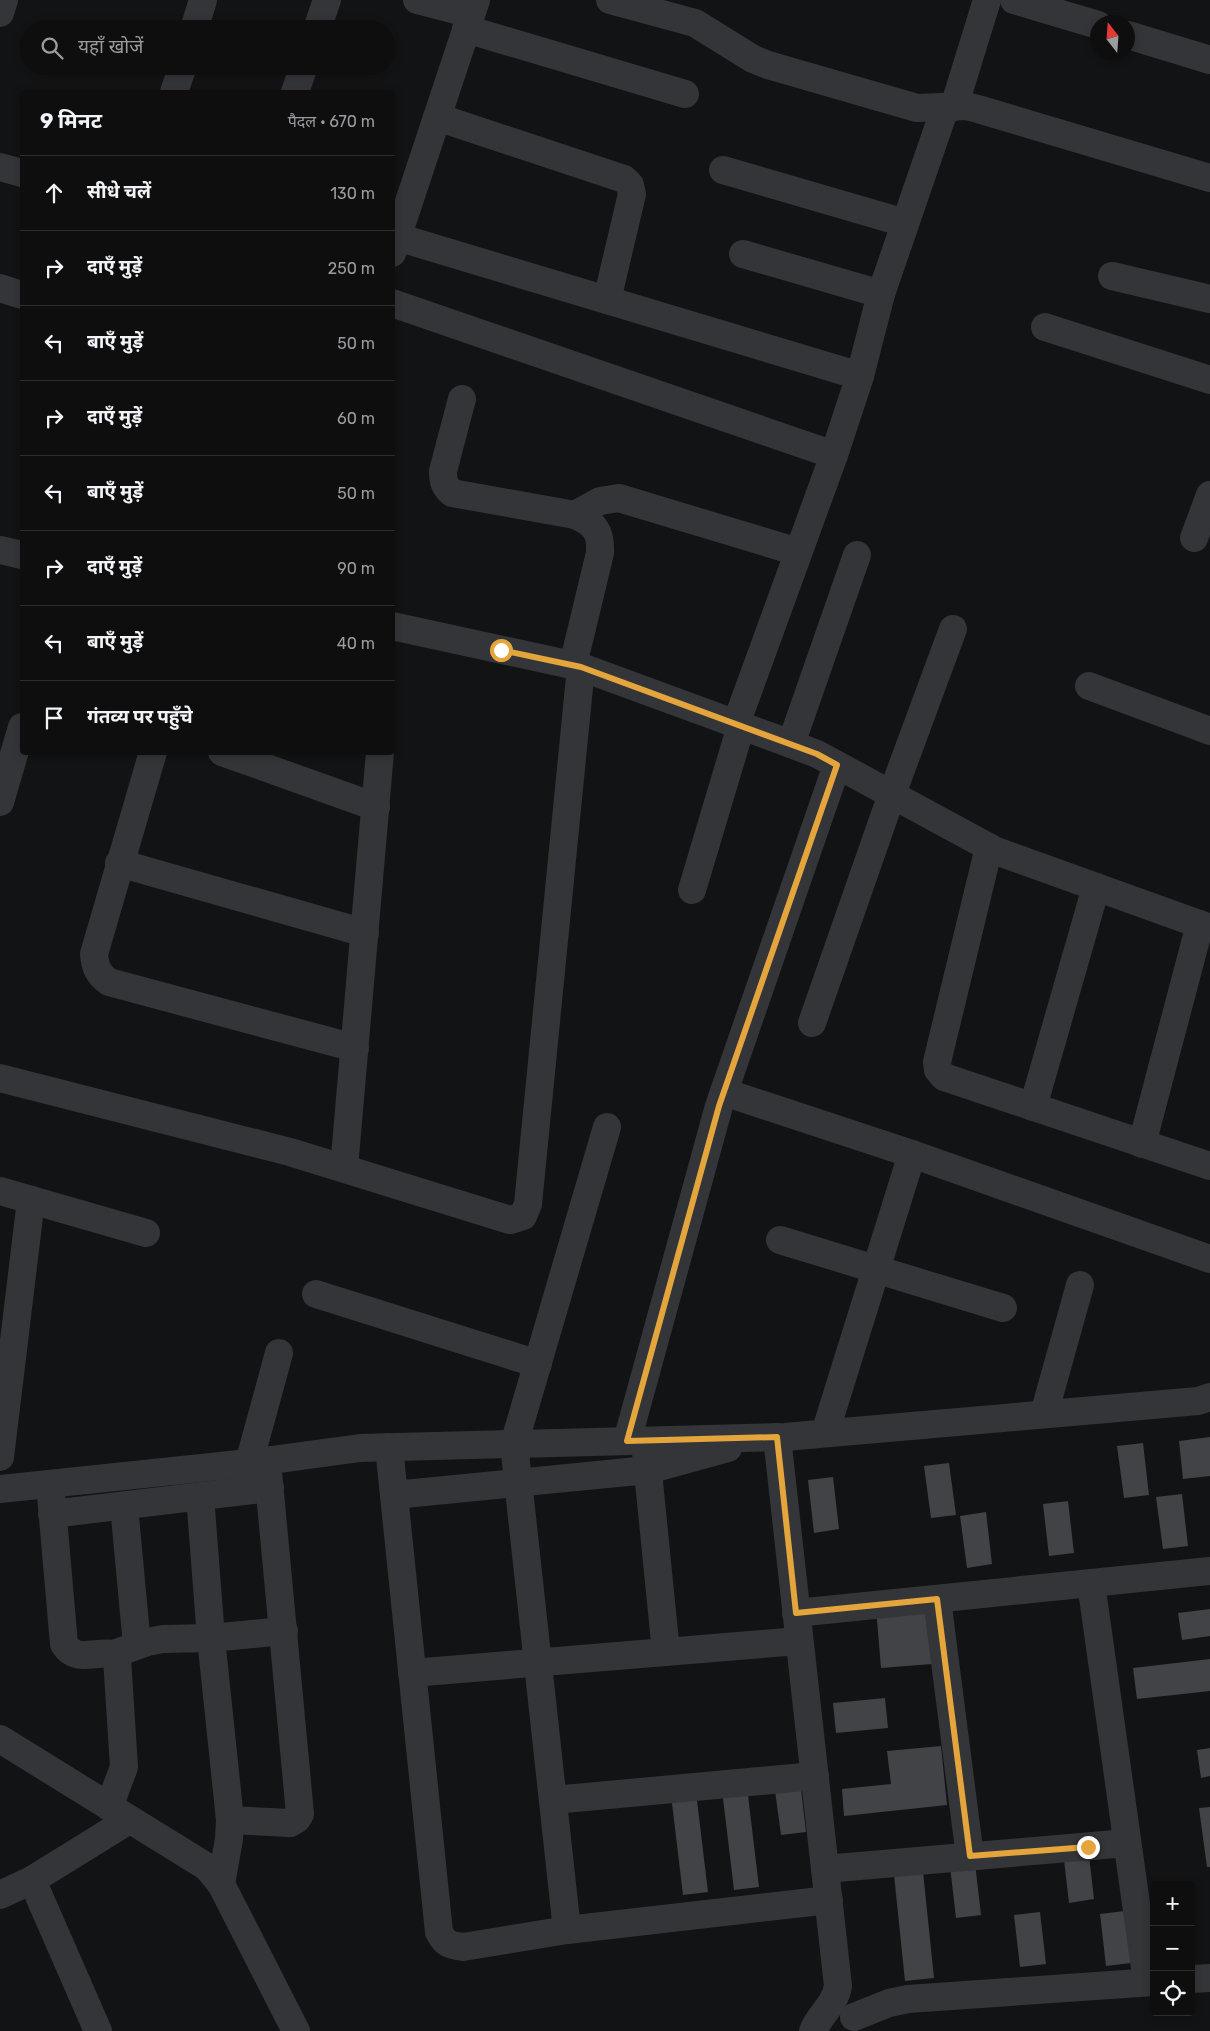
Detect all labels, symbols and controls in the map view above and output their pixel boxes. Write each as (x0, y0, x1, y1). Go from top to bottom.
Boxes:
north arrow (1090, 15, 1135, 60)
search box (20, 20, 395, 75)
icon: search (38, 34, 66, 62)
text: यहाँ खोजें (78, 35, 143, 58)
text: 9 मिनट (40, 108, 102, 133)
text: पैदल · 670 m (288, 112, 375, 131)
icon: ahead (40, 179, 68, 207)
text: सीधे चलें (87, 180, 151, 203)
text: 130 m (330, 184, 375, 203)
icon: right (40, 254, 68, 282)
text: दाएँ मुड़ें (87, 255, 142, 278)
text: 250 m (328, 259, 375, 278)
icon: left (40, 329, 68, 357)
text: बाएँ मुड़ें (87, 330, 143, 353)
text: 50 m (337, 334, 375, 353)
icon: right (40, 404, 68, 432)
text: दाएँ मुड़ें (87, 405, 142, 428)
text: 60 m (337, 409, 375, 428)
icon: left (40, 479, 68, 507)
text: बाएँ मुड़ें (87, 480, 143, 503)
text: 50 m (337, 484, 375, 503)
icon: right (40, 554, 68, 582)
text: दाएँ मुड़ें (87, 555, 142, 578)
text: 90 m (337, 559, 375, 578)
icon: left (40, 629, 68, 657)
text: बाएँ मुड़ें (87, 630, 143, 653)
text: 40 m (337, 634, 375, 653)
route start (490, 639, 513, 662)
icon: arrive (40, 704, 68, 732)
text: गंतव्य पर पहुँचे (87, 705, 193, 728)
route end (1077, 1836, 1100, 1859)
map controls (1150, 1881, 1195, 2016)
button: + (1150, 1881, 1195, 1926)
button: − (1150, 1926, 1195, 1971)
button: locate (1150, 1971, 1195, 2016)

